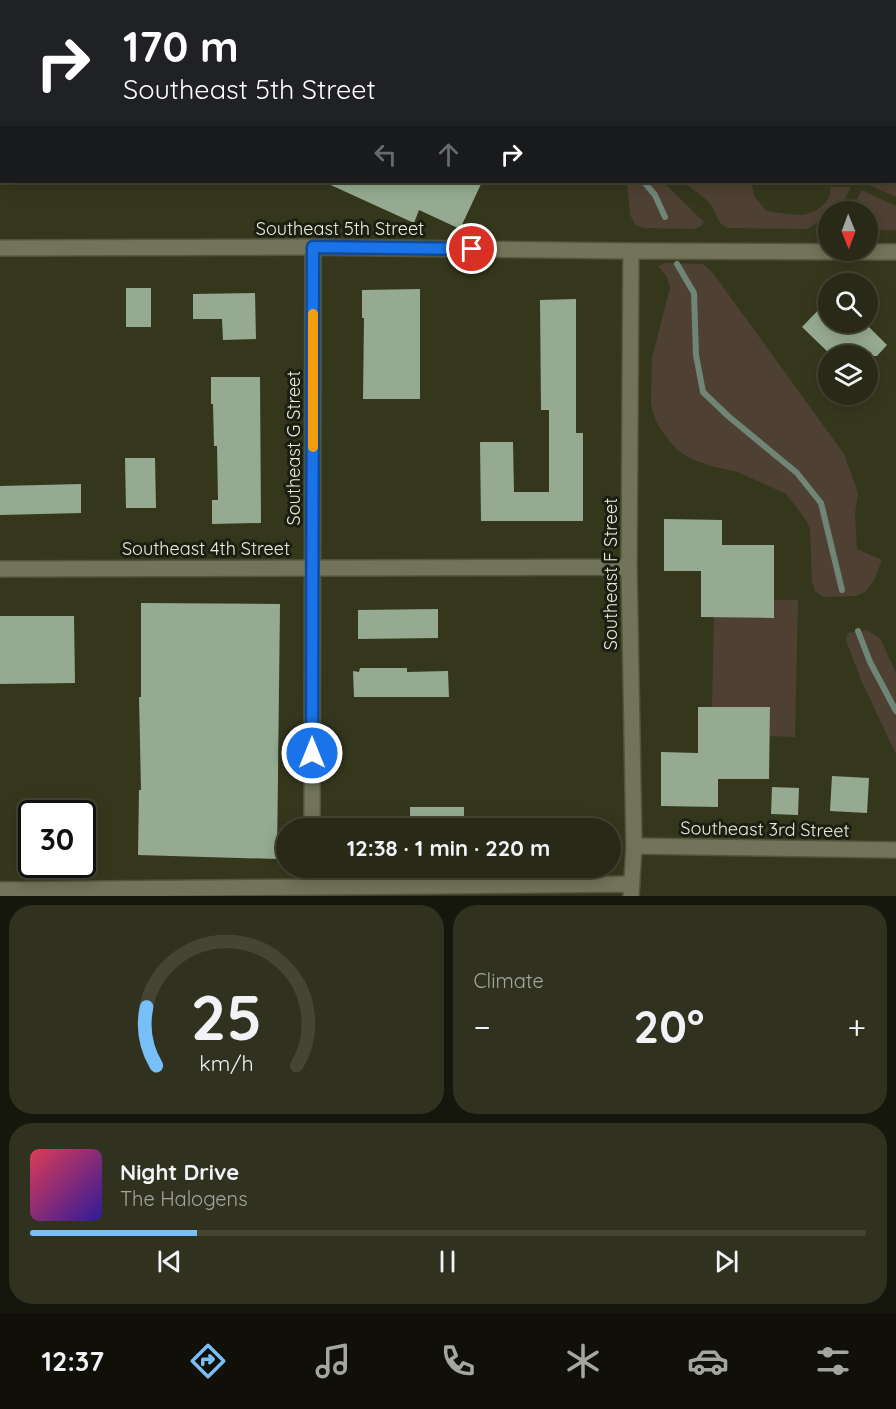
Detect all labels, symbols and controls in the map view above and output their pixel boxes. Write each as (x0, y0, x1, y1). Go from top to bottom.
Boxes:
text: 170 m (123, 20, 239, 73)
icon: right (24, 24, 102, 102)
text: Southeast 5th Street (123, 72, 376, 106)
icon: left (369, 138, 402, 171)
icon: ahead (432, 138, 465, 171)
icon: right (495, 138, 528, 171)
north arrow (818, 201, 878, 261)
map controls (818, 201, 878, 405)
street label: Southeast 5th Street (256, 217, 424, 240)
pin (446, 223, 497, 274)
icon: arrive (455, 232, 488, 265)
button: search (818, 273, 878, 333)
button: layers (818, 345, 878, 405)
street label: Southeast G Street (282, 371, 305, 525)
street label: Southeast F Street (599, 498, 622, 650)
street label: Southeast 4th Street (122, 537, 290, 560)
position arrow (280, 721, 344, 785)
speed limit sign: 30 (18, 800, 96, 878)
street label: Southeast 3rd Street (680, 816, 850, 842)
text: 12:38 · 1 min · 220 m (347, 834, 550, 862)
text: Climate (474, 968, 544, 993)
text: 25 (191, 978, 262, 1056)
text: 20° (634, 998, 704, 1054)
text: − (474, 1006, 491, 1047)
text: + (847, 1006, 866, 1047)
text: km/h (199, 1051, 253, 1077)
text: Night Drive (120, 1158, 239, 1186)
text: The Halogens (120, 1186, 248, 1211)
icon: previous (153, 1245, 186, 1278)
icon: pause (431, 1245, 464, 1278)
icon: next (710, 1245, 743, 1278)
icon: directions (187, 1340, 229, 1382)
icon: music (312, 1340, 354, 1382)
icon: phone (437, 1340, 479, 1382)
icon: climate (562, 1340, 604, 1382)
icon: car (687, 1340, 729, 1382)
icon: filters (812, 1340, 854, 1382)
text: 12:37 (42, 1344, 104, 1378)

